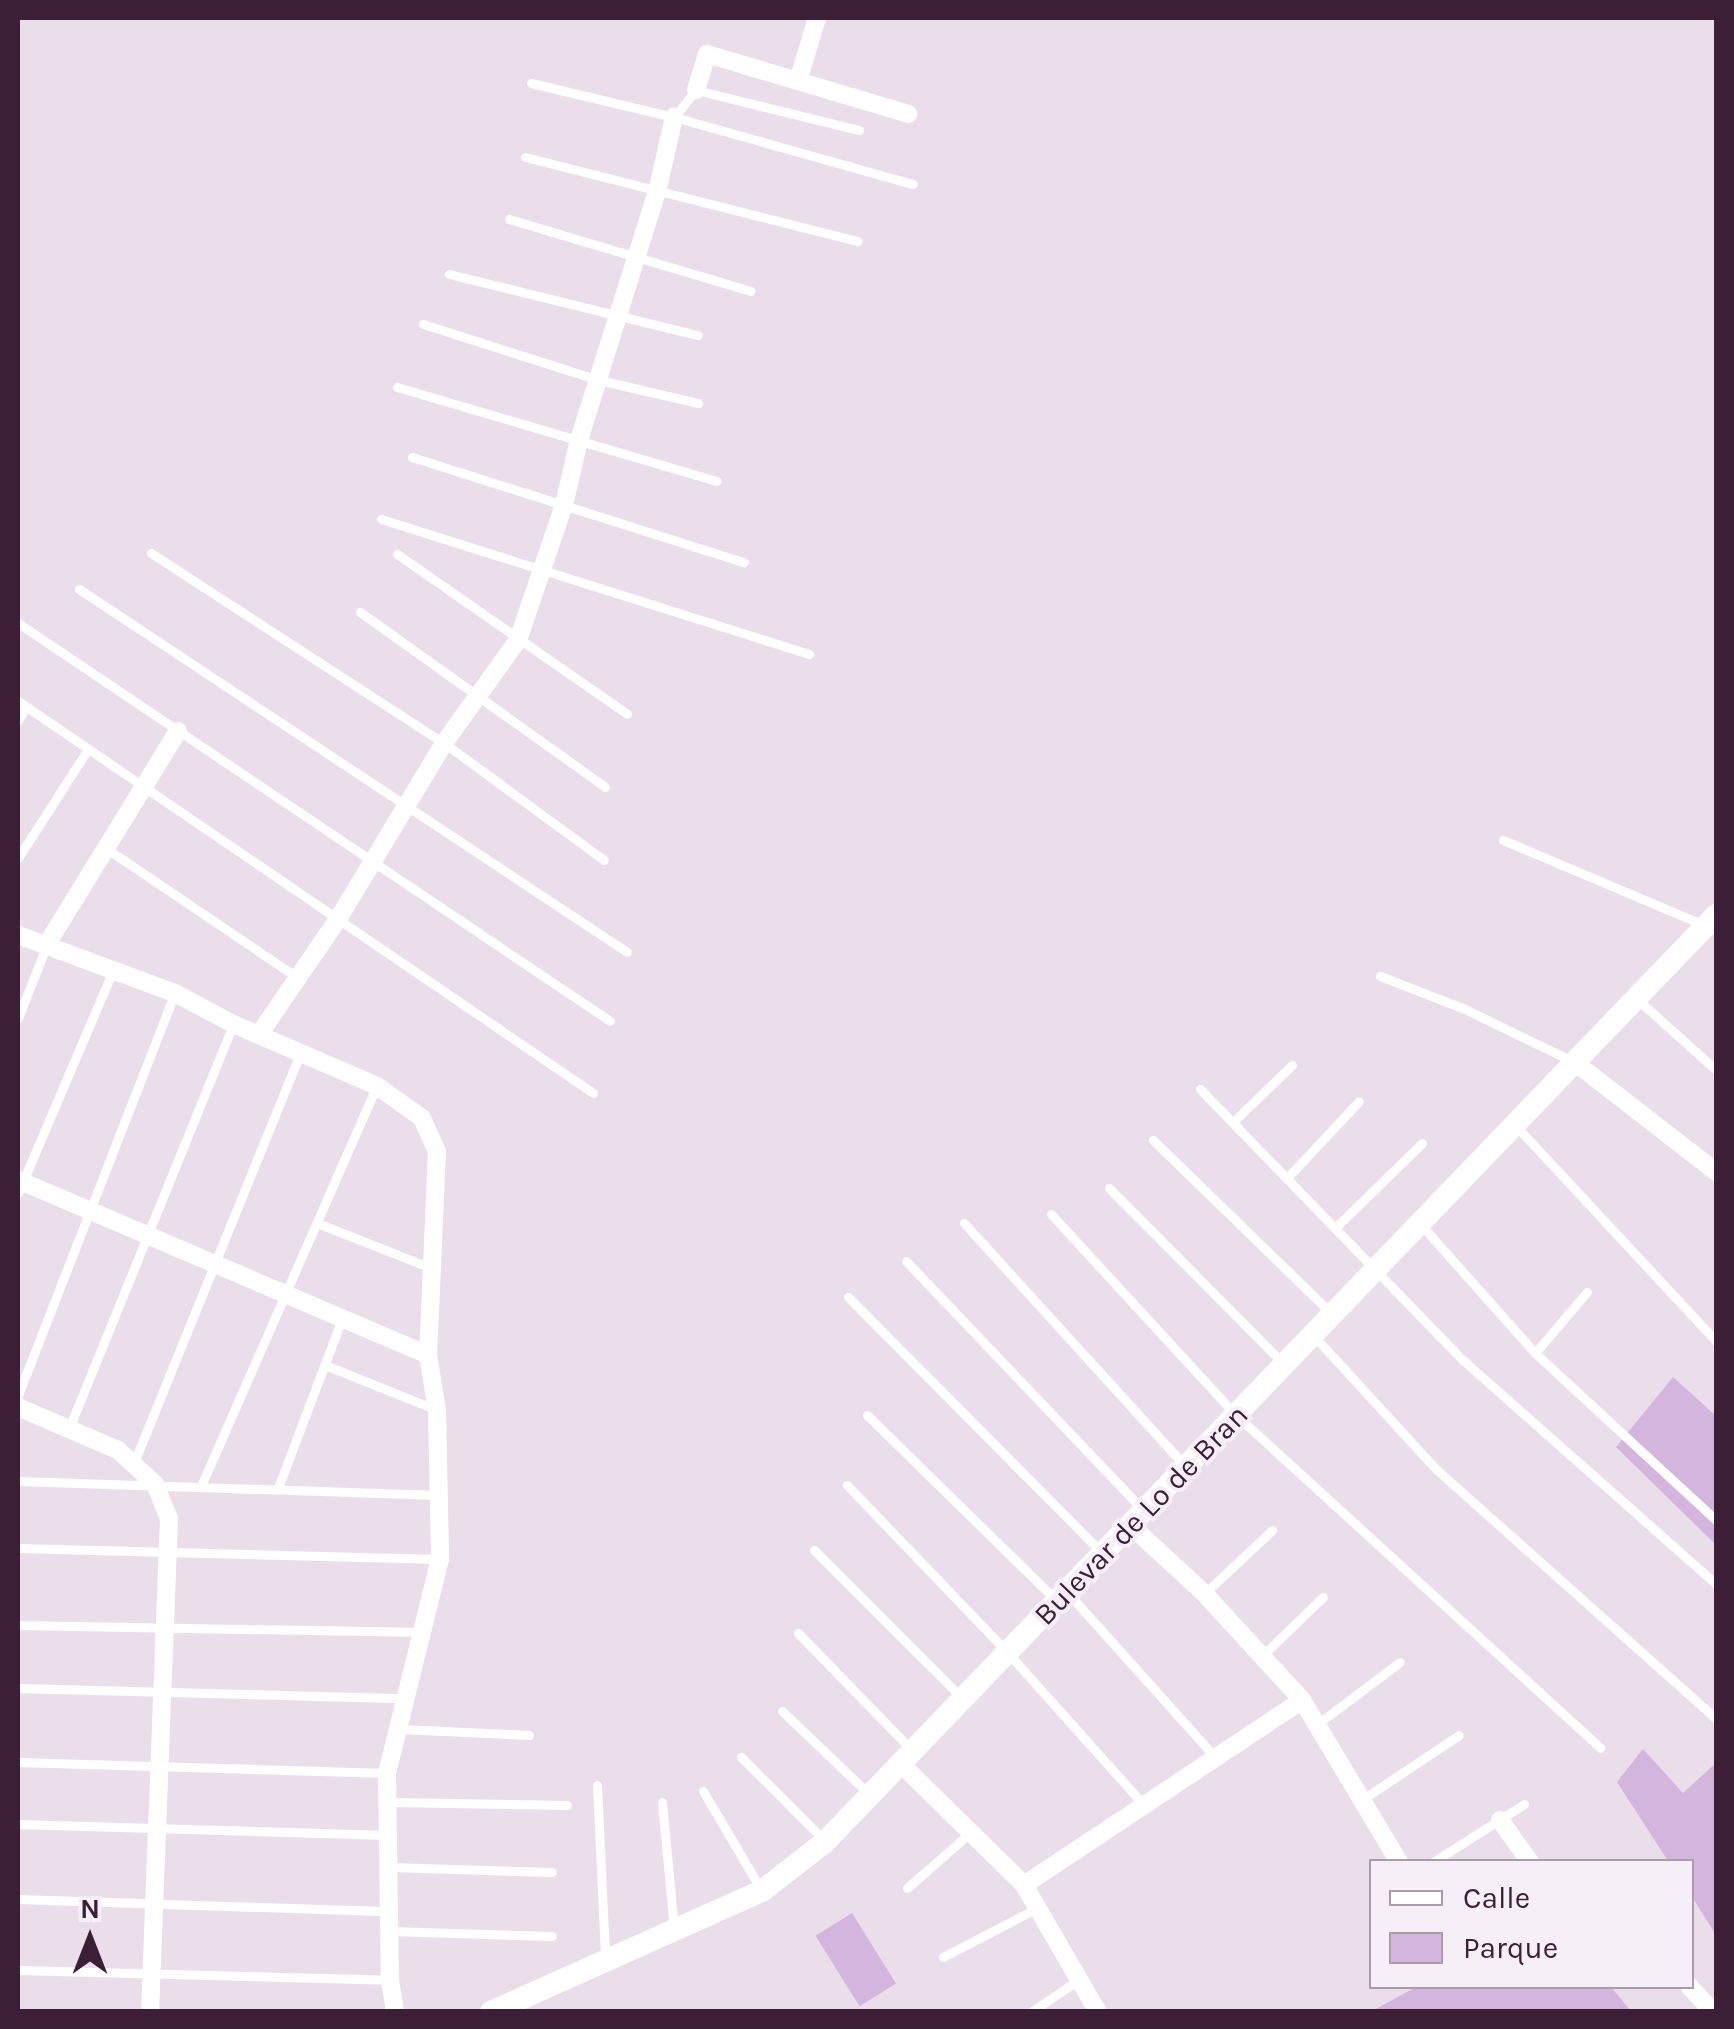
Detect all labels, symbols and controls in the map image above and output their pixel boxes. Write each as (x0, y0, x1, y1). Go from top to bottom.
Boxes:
street label: Bulevar de Lo de Bran (1026, 1397, 1256, 1633)
legend (1369, 1859, 1694, 1989)
text: Calle (1463, 1880, 1530, 1916)
north arrow (40, 1889, 140, 1989)
text: N (80, 1892, 100, 1925)
text: Parque (1463, 1930, 1558, 1966)

